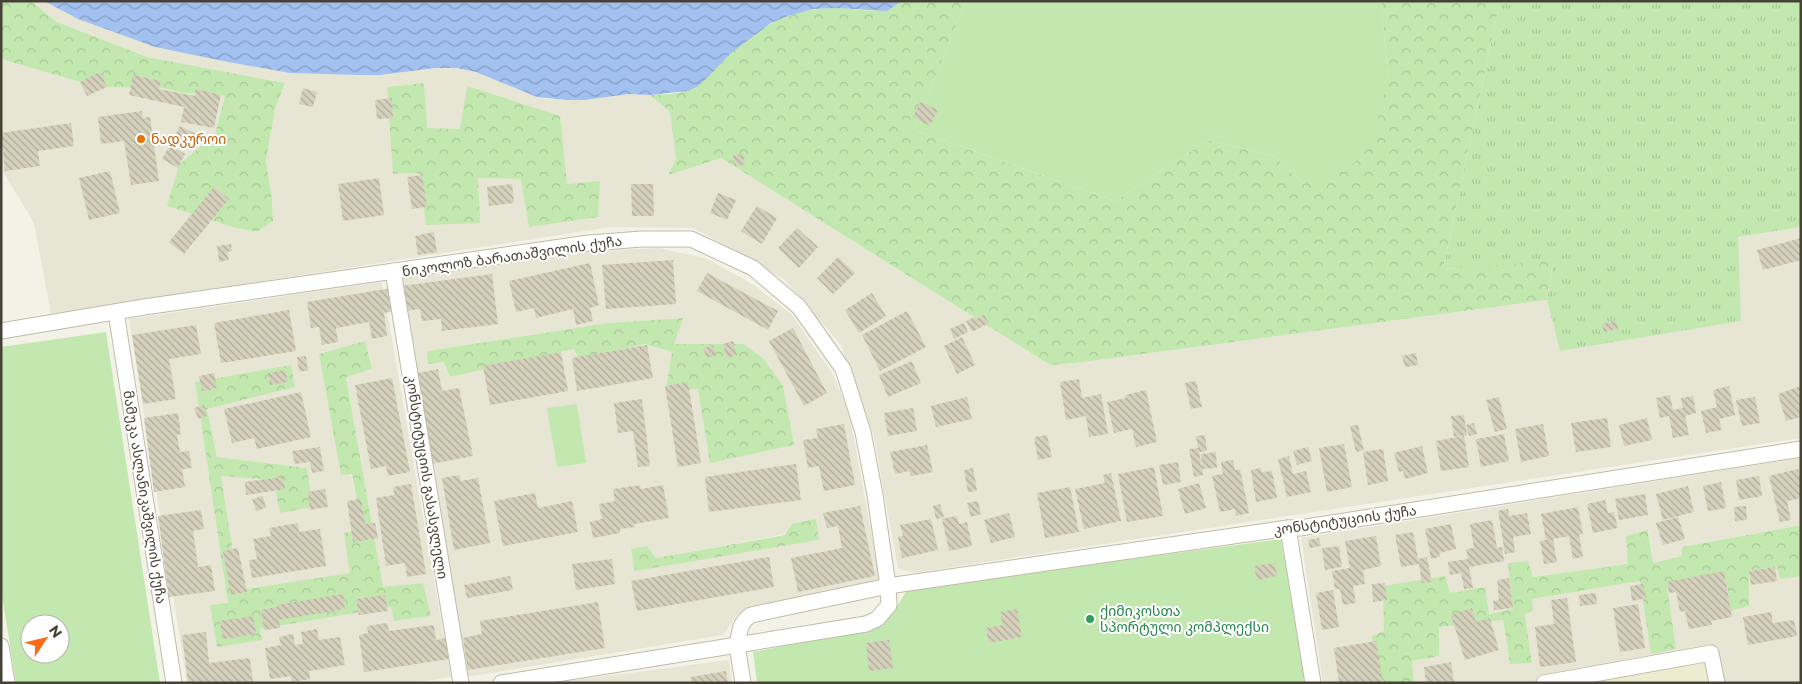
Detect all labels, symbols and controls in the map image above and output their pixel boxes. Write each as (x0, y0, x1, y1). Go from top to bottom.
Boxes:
place label: ნადკუროი (151, 130, 226, 148)
marker: ნადკუროი (135, 133, 147, 145)
street label: ნიკოლოზ ბარათაშვილის ქუჩა (401, 232, 623, 280)
street label: კონსტიტუციის გასასვლელი (402, 374, 452, 580)
street label: მამუკა ასლანიკაშვილის ქუჩა (119, 389, 171, 605)
street label: კონსტიტუციის ქუჩა (1272, 501, 1418, 539)
place label: ქიმიკოსთა სპორტული კომპლექსი (1100, 602, 1269, 636)
marker: ქიმიკოსთა სპორტული კომპლექსი (1084, 613, 1096, 625)
north arrow (20, 614, 70, 664)
text: N (45, 622, 66, 641)

